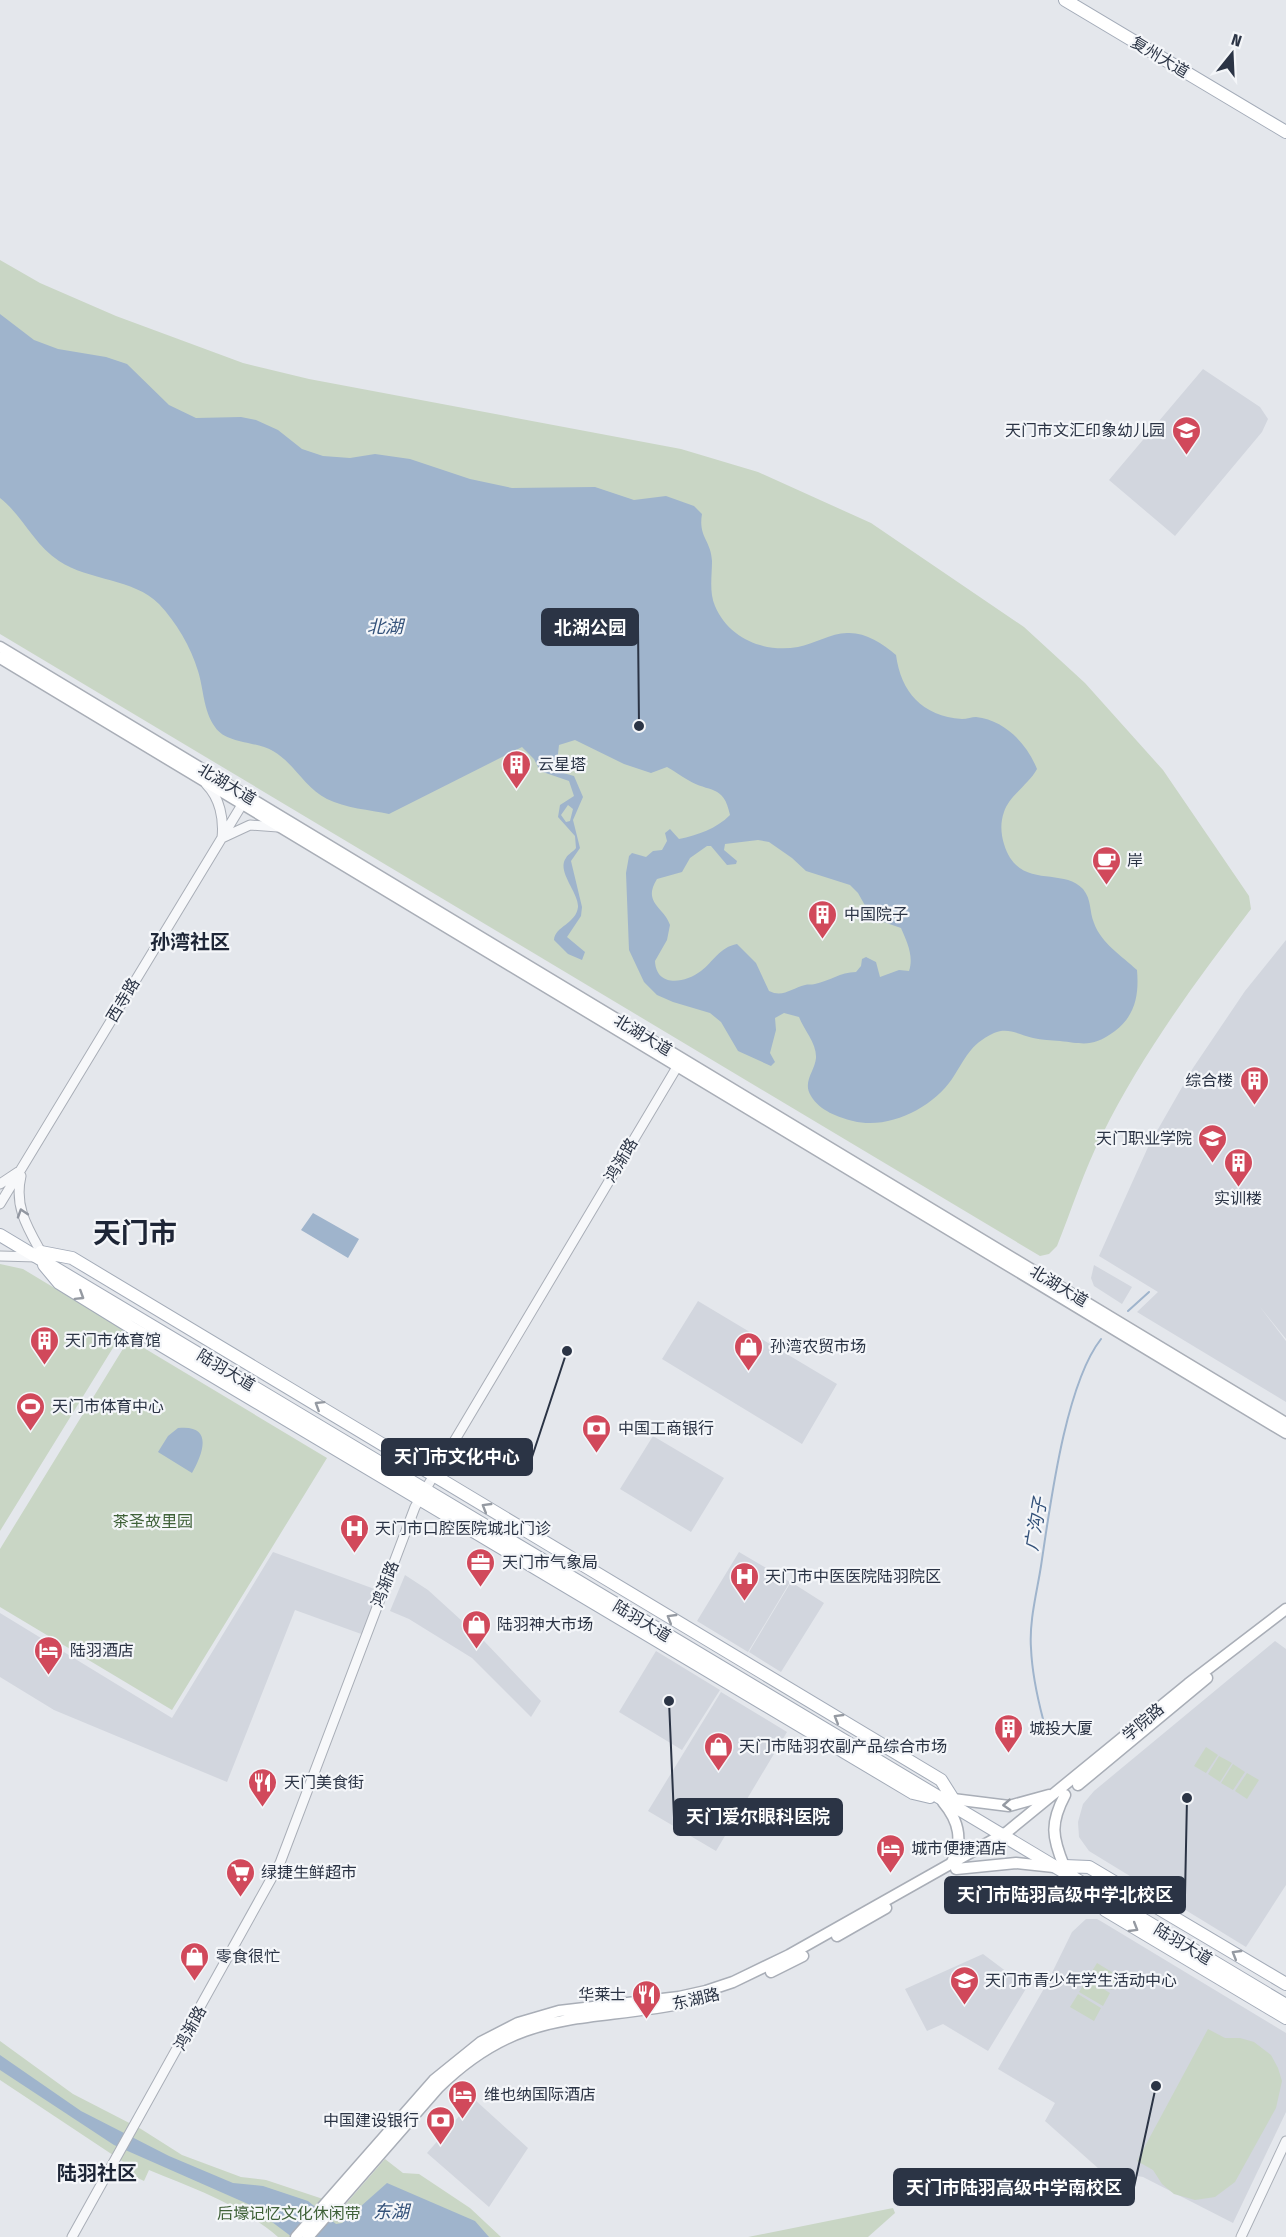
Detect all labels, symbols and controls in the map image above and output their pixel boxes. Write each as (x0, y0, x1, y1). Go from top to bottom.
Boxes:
north arrow (1202, 24, 1262, 84)
text: N (1229, 30, 1244, 51)
street label: 复州大道 (1128, 32, 1192, 82)
school or university icon: 天门市文汇印象幼儿园 (1170, 414, 1202, 456)
place label: 天门市文汇印象幼儿园 (1005, 421, 1165, 440)
callout: 北湖公园 (542, 609, 638, 645)
water label: 北湖 (367, 616, 406, 638)
text: 北湖公园 (554, 617, 626, 639)
building icon: 云星塔 (501, 748, 533, 790)
place label: 云星塔 (538, 755, 586, 774)
street label: 北湖大道 (195, 759, 259, 809)
cafe icon: 岸 (1090, 844, 1122, 886)
place label: 岸 (1127, 851, 1143, 870)
building icon: 中国院子 (807, 898, 839, 940)
place label: 中国院子 (844, 905, 908, 924)
district label: 孙湾社区 (150, 930, 230, 954)
street label: 西寺路 (102, 975, 144, 1025)
street label: 北湖大道 (611, 1010, 675, 1060)
building icon: 综合楼 (1238, 1064, 1270, 1106)
place label: 综合楼 (1185, 1071, 1233, 1090)
school or university icon: 天门职业学院 (1197, 1122, 1229, 1164)
place label: 天门职业学院 (1096, 1129, 1192, 1148)
street label: 鸿渐路 (600, 1135, 642, 1185)
building icon: 实训楼 (1222, 1146, 1254, 1188)
place label: 实训楼 (1214, 1189, 1262, 1208)
one-way arrow (17, 1208, 29, 1218)
district label: 天门市 (93, 1217, 177, 1250)
street label: 北湖大道 (1027, 1261, 1091, 1311)
one-way arrow (74, 1289, 84, 1301)
building icon: 天门市体育馆 (28, 1324, 60, 1366)
shop icon: 孙湾农贸市场 (733, 1330, 765, 1372)
place label: 天门市体育馆 (65, 1331, 161, 1350)
place label: 孙湾农贸市场 (770, 1337, 866, 1356)
street label: 陆羽大道 (194, 1345, 258, 1395)
sports icon: 天门市体育中心 (15, 1390, 47, 1432)
place label: 天门市体育中心 (52, 1397, 164, 1416)
one-way arrow (315, 1401, 325, 1413)
bank icon: 中国工商银行 (581, 1412, 613, 1454)
place label: 中国工商银行 (618, 1419, 714, 1438)
callout: 天门市文化中心 (382, 1439, 532, 1475)
text: 天门市文化中心 (394, 1446, 520, 1468)
water label: 广沟子 (1020, 1494, 1052, 1552)
one-way arrow (482, 1502, 492, 1514)
park label: 茶圣故里园 (113, 1512, 193, 1531)
hospital icon: 天门市口腔医院城北门诊 (338, 1512, 370, 1554)
place label: 天门市口腔医院城北门诊 (375, 1519, 551, 1538)
office icon: 天门市气象局 (465, 1546, 497, 1588)
place label: 天门市气象局 (502, 1553, 598, 1572)
street label: 鸿渐路 (368, 1558, 402, 1610)
hospital icon: 天门市中医医院陆羽院区 (728, 1560, 760, 1602)
place label: 天门市中医医院陆羽院区 (765, 1567, 941, 1586)
street label: 陆羽大道 (610, 1596, 674, 1646)
shop icon: 陆羽神大市场 (460, 1608, 492, 1650)
one-way arrow (667, 1613, 677, 1625)
place label: 陆羽神大市场 (497, 1615, 593, 1634)
hotel icon: 陆羽酒店 (33, 1634, 65, 1676)
place label: 陆羽酒店 (70, 1641, 134, 1660)
street label: 学院路 (1119, 1699, 1167, 1745)
building icon: 城投大厦 (992, 1712, 1024, 1754)
one-way arrow (834, 1714, 844, 1726)
place label: 城投大厦 (1029, 1719, 1093, 1738)
shop icon: 天门市陆羽农副产品综合市场 (702, 1730, 734, 1772)
place label: 天门市陆羽农副产品综合市场 (739, 1737, 947, 1756)
restaurant icon: 天门美食街 (247, 1766, 279, 1808)
place label: 天门美食街 (284, 1773, 364, 1792)
one-way arrow (1003, 1798, 1012, 1811)
callout: 天门爱尔眼科医院 (674, 1799, 842, 1835)
text: 天门爱尔眼科医院 (686, 1806, 830, 1828)
hotel icon: 城市便捷酒店 (874, 1832, 906, 1874)
place label: 城市便捷酒店 (911, 1839, 1007, 1858)
supermarket icon: 绿捷生鲜超市 (224, 1856, 256, 1898)
place label: 绿捷生鲜超市 (261, 1863, 357, 1882)
callout: 天门市陆羽高级中学北校区 (945, 1877, 1185, 1913)
text: 天门市陆羽高级中学北校区 (957, 1884, 1173, 1906)
street label: 陆羽大道 (1151, 1919, 1215, 1969)
one-way arrow (1128, 1920, 1138, 1932)
shop icon: 零食很忙 (179, 1940, 211, 1982)
place label: 零食很忙 (216, 1947, 280, 1966)
one-way arrow (1232, 1950, 1242, 1962)
school or university icon: 天门市青少年学生活动中心 (948, 1964, 980, 2006)
place label: 天门市青少年学生活动中心 (985, 1971, 1177, 1990)
restaurant icon: 华莱士 (631, 1978, 663, 2020)
street label: 东湖路 (670, 1984, 722, 2014)
place label: 华莱士 (578, 1985, 626, 2004)
street label: 鸿渐路 (170, 2002, 210, 2054)
hotel icon: 维也纳国际酒店 (447, 2078, 479, 2120)
place label: 维也纳国际酒店 (484, 2085, 596, 2104)
bank icon: 中国建设银行 (424, 2104, 456, 2146)
place label: 中国建设银行 (323, 2111, 419, 2130)
district label: 陆羽社区 (57, 2161, 137, 2185)
callout: 天门市陆羽高级中学南校区 (894, 2169, 1134, 2205)
text: 天门市陆羽高级中学南校区 (906, 2177, 1122, 2199)
water label: 东湖 (373, 2201, 412, 2223)
park label: 后壕记忆文化休闲带 (217, 2204, 361, 2223)

